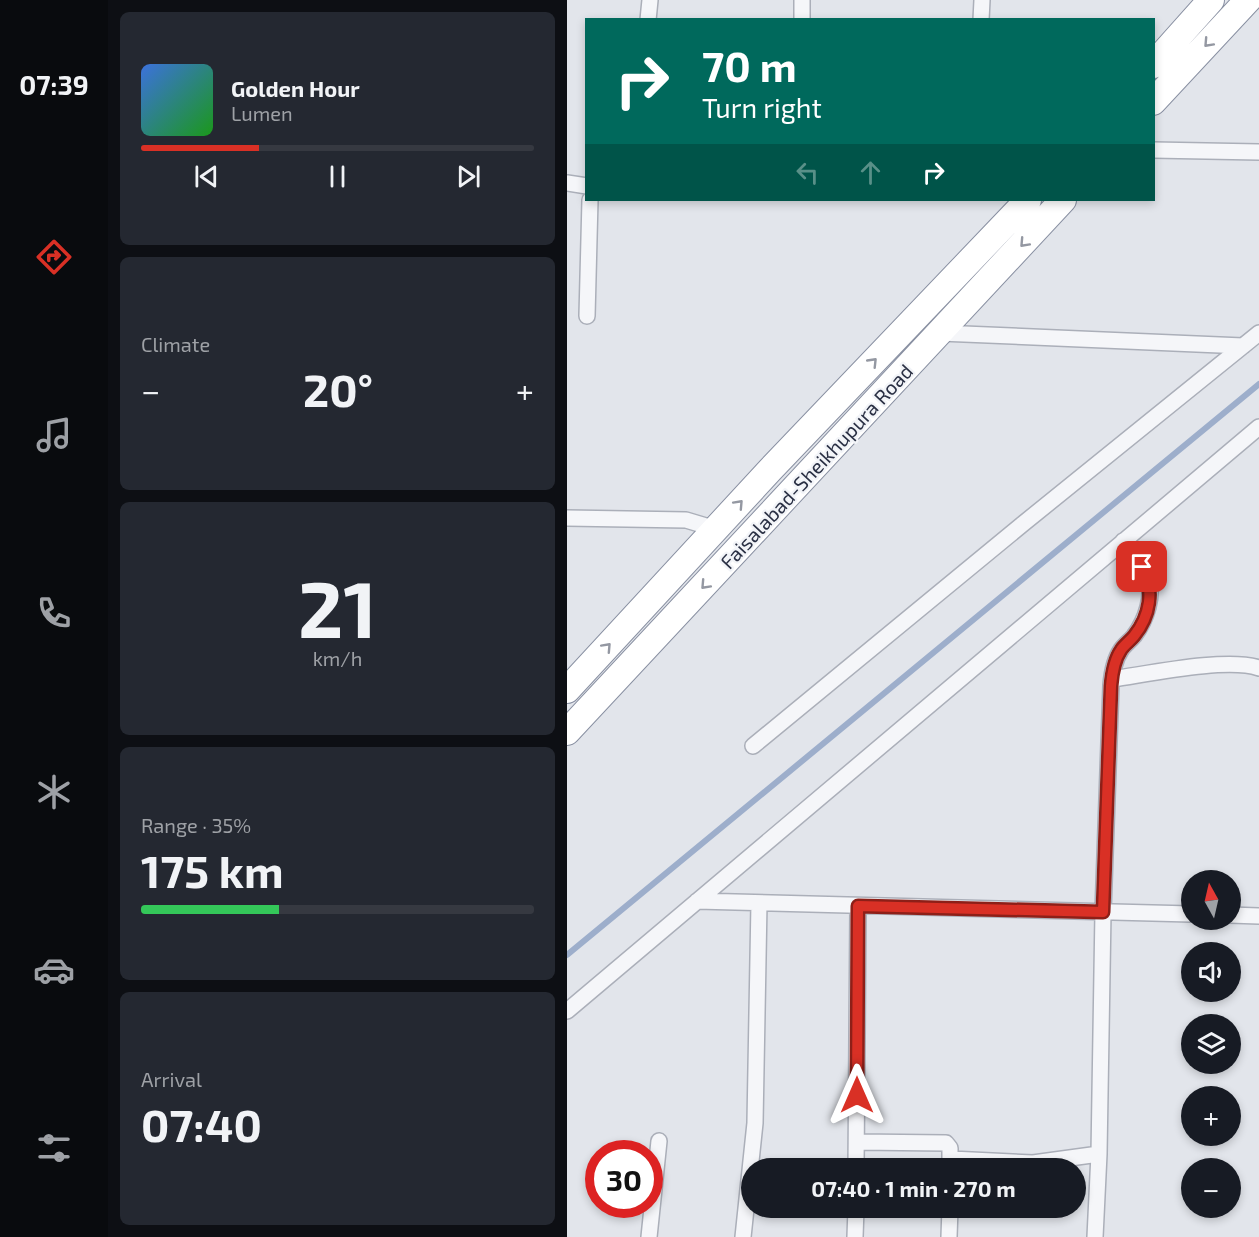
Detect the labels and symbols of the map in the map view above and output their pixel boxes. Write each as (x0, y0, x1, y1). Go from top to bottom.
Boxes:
one-way arrow (1204, 36, 1215, 47)
one-way arrow (1020, 236, 1031, 246)
one-way arrow (866, 358, 877, 369)
street label: Faisalabad-Sheikhupura Road (715, 359, 917, 573)
one-way arrow (732, 500, 743, 510)
pin (1116, 541, 1167, 592)
one-way arrow (701, 578, 712, 589)
one-way arrow (600, 643, 611, 653)
north arrow (1181, 870, 1241, 930)
position arrow (825, 1063, 889, 1127)
speed limit sign: 30 (585, 1140, 663, 1218)

